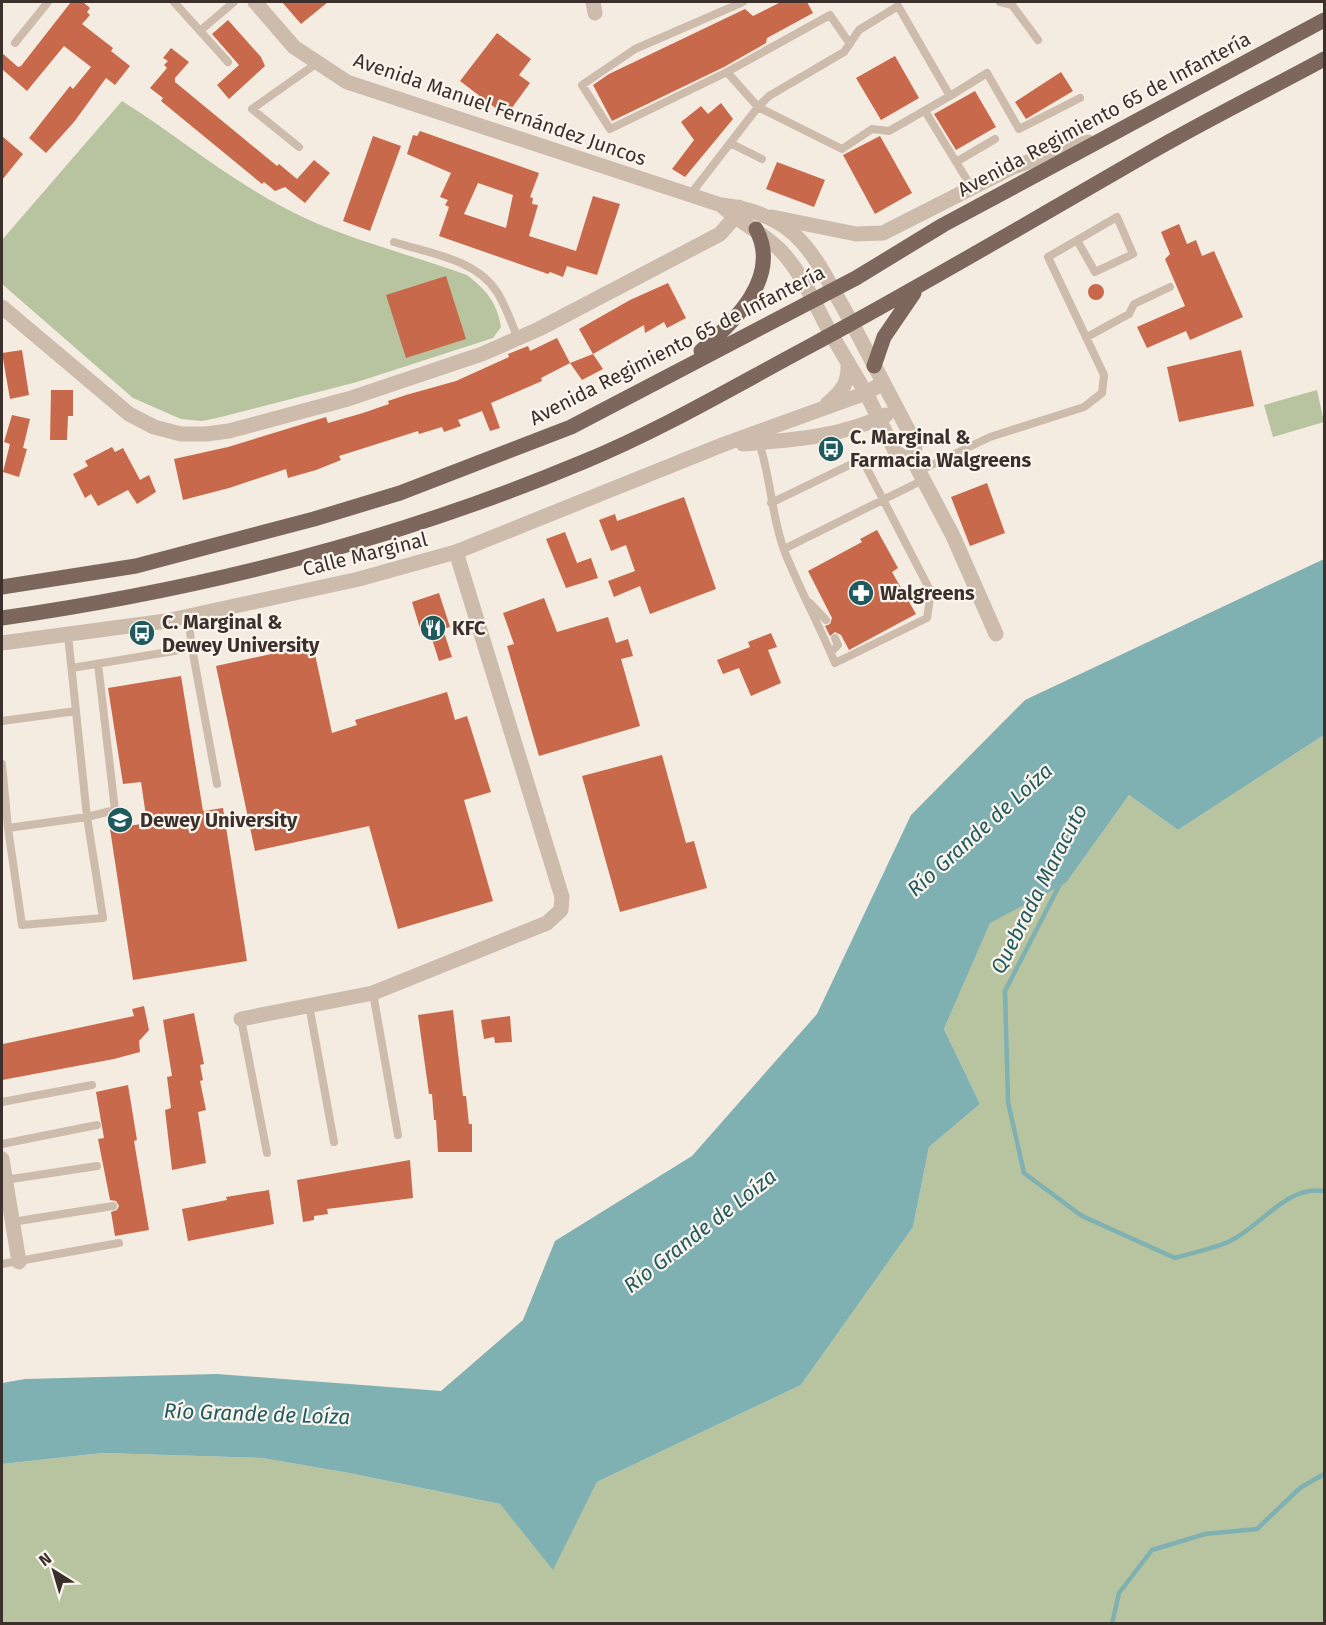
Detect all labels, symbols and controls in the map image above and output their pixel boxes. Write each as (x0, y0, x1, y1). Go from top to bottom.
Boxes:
street label: Avenida Regimiento 65 de Infantería (953, 26, 1255, 202)
street label: Avenida Manuel Fernández Juncos (351, 48, 649, 170)
street label: Avenida Regimiento 65 de Infantería (525, 260, 829, 430)
place label: C. Marginal & Farmacia Walgreens (850, 425, 1031, 472)
bus stop icon: C. Marginal & Farmacia Walgreens (816, 434, 846, 464)
street label: Calle Marginal (300, 527, 430, 581)
pharmacy icon: Walgreens (846, 578, 876, 608)
place label: Walgreens (880, 581, 975, 605)
place label: C. Marginal & Dewey University (162, 610, 320, 657)
restaurant icon: KFC (418, 613, 448, 643)
place label: KFC (452, 616, 486, 640)
bus stop icon: C. Marginal & Dewey University (127, 618, 157, 648)
water label: Río Grande de Loíza (902, 758, 1058, 902)
water label: Quebrada Maracuto (985, 800, 1093, 978)
school or university icon: Dewey University (105, 805, 135, 835)
place label: Dewey University (140, 808, 298, 832)
water label: Río Grande de Loíza (618, 1163, 782, 1299)
water label: Río Grande de Loíza (163, 1398, 351, 1430)
north arrow (24, 1541, 84, 1601)
text: N (35, 1549, 55, 1570)

